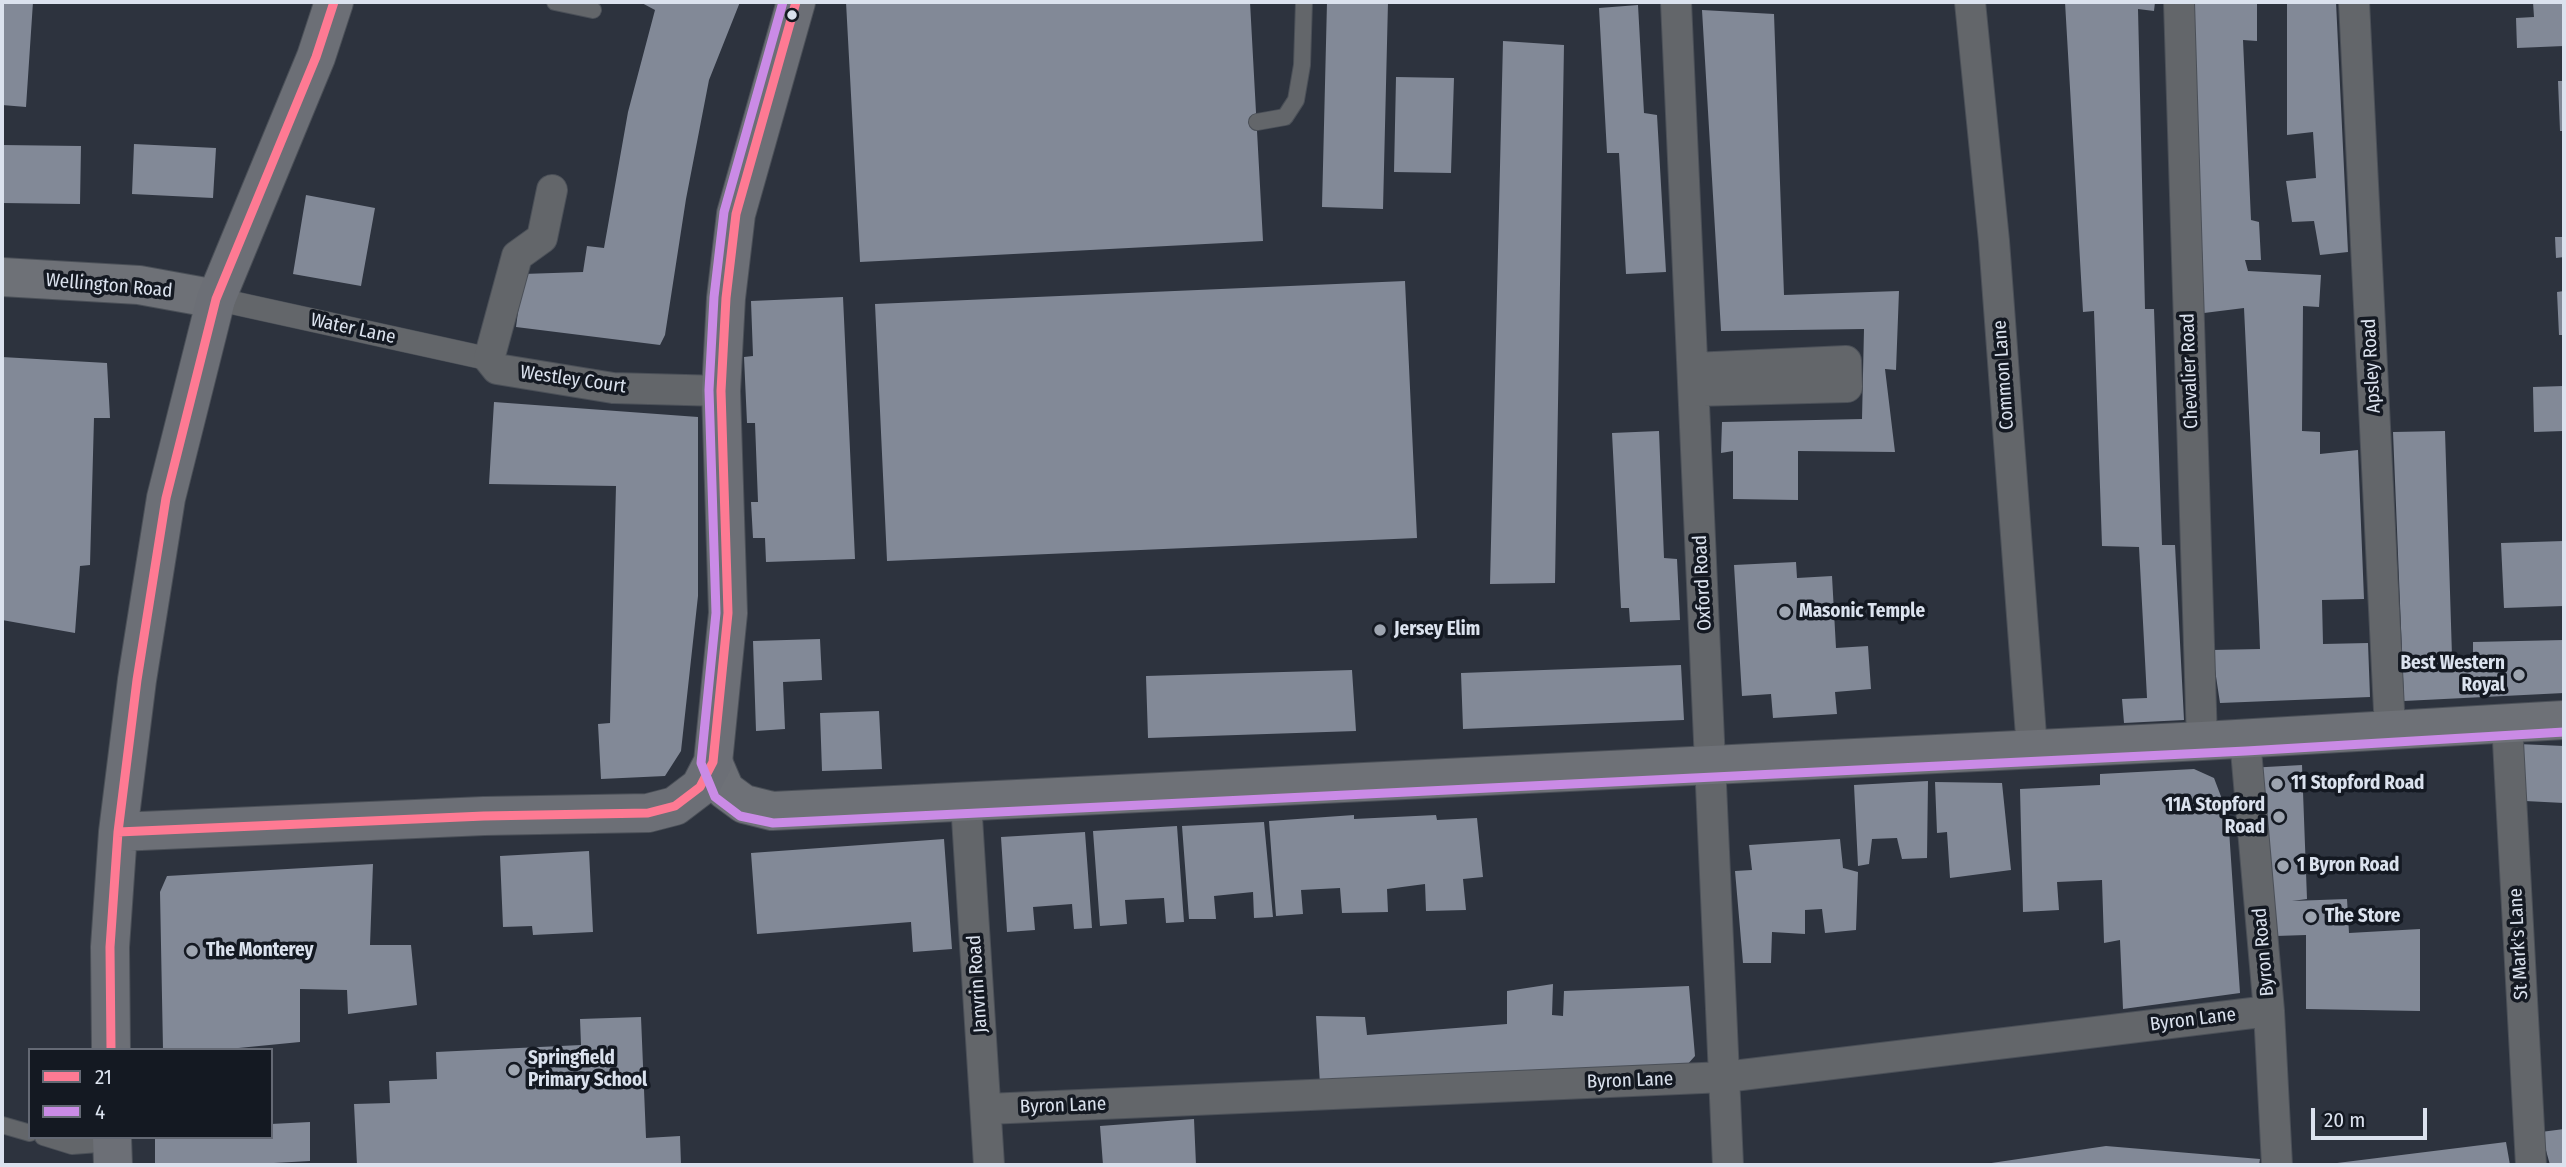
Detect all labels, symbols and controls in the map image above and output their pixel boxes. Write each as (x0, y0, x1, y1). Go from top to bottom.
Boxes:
unlabelled marker (785, 8, 799, 22)
street label: Wellington Road (45, 269, 173, 303)
street label: Water Lane (308, 309, 398, 349)
street label: Chevalier Road (2177, 313, 2203, 429)
street label: Apsley Road (2358, 318, 2386, 414)
street label: Common Lane (1989, 319, 2019, 431)
street label: Westley Court (519, 361, 627, 399)
street label: Oxford Road (1689, 535, 1717, 631)
place label: Masonic Temple (1799, 601, 1925, 623)
marker: Masonic Temple (1777, 604, 1793, 620)
place label: Jersey Elim (1394, 619, 1480, 641)
marker: Jersey Elim (1372, 622, 1388, 638)
place label: Best Western Royal (2400, 653, 2505, 697)
marker: Best Western Royal (2511, 667, 2527, 683)
place label: 11 Stopford Road (2291, 773, 2424, 795)
marker: 11 Stopford Road (2269, 776, 2285, 792)
place label: 11A Stopford Road (2165, 795, 2265, 839)
marker: 11A Stopford Road (2271, 809, 2287, 825)
place label: 1 Byron Road (2297, 855, 2399, 877)
marker: 1 Byron Road (2275, 858, 2291, 874)
street label: St Mark's Lane (2505, 888, 2533, 1000)
place label: The Store (2325, 906, 2400, 928)
street label: Byron Road (2249, 907, 2279, 997)
marker: The Store (2303, 909, 2319, 925)
street label: Janvrin Road (963, 934, 993, 1034)
place label: The Monterey (206, 940, 314, 962)
marker: The Monterey (184, 943, 200, 959)
street label: Byron Lane (2149, 1003, 2237, 1037)
legend (28, 1048, 273, 1139)
place label: Springfield Primary School (528, 1048, 647, 1092)
marker: Springfield Primary School (506, 1062, 522, 1078)
text: 21 (95, 1064, 112, 1090)
street label: Byron Lane (1586, 1068, 1674, 1094)
street label: Byron Lane (1019, 1093, 1107, 1119)
scale bar (2314, 1094, 2430, 1138)
text: 4 (95, 1099, 105, 1125)
text: 20 m (2324, 1107, 2365, 1133)

